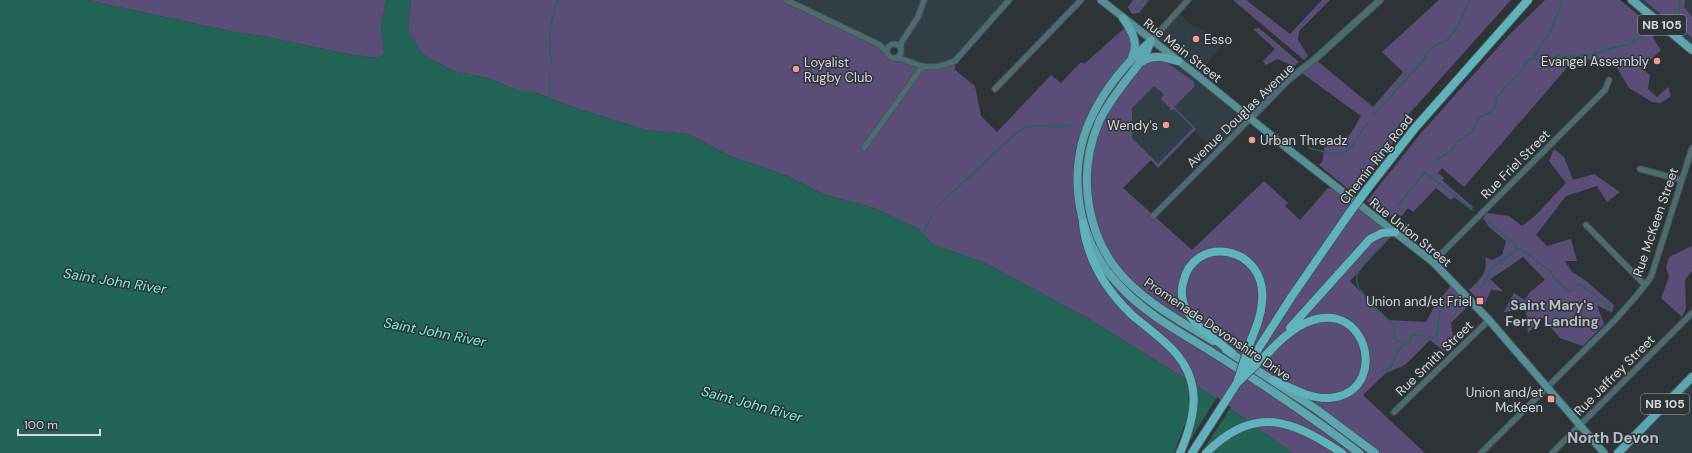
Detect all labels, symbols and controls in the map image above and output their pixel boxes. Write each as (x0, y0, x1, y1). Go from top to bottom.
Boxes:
street label: Rue Main Street (1140, 14, 1225, 86)
road number: NB 105 (1638, 15, 1686, 35)
place label: Esso (1204, 31, 1232, 48)
marker: Esso (1191, 34, 1201, 44)
place label: Evangel Assembly (1541, 53, 1649, 70)
place label: Loyalist Rugby Club (804, 54, 873, 86)
marker: Evangel Assembly (1652, 56, 1662, 66)
street label: Avenue Douglas Avenue (1183, 60, 1298, 171)
marker: Loyalist Rugby Club (791, 64, 801, 74)
street label: Chemin Ring Road (1336, 111, 1417, 208)
place label: Wendy's (1107, 117, 1158, 134)
marker: Wendy's (1161, 120, 1171, 130)
street label: Rue Friel Street (1477, 126, 1554, 203)
place label: Urban Threadz (1260, 132, 1347, 149)
marker: Urban Threadz (1247, 135, 1257, 145)
street label: Rue McKeen Street (1629, 165, 1682, 279)
street label: Rue Union Street (1366, 194, 1455, 271)
water label: Saint John River (62, 264, 169, 298)
street label: Promenade Devonshire Drive (1141, 274, 1294, 385)
place label: Union and/et Friel (1366, 293, 1472, 310)
marker: Union and/et Friel (1475, 296, 1485, 306)
district label: Saint Mary's Ferry Landing (1505, 296, 1599, 330)
water label: Saint John River (382, 313, 489, 351)
street label: Rue Smith Street (1392, 317, 1477, 400)
street label: Rue Jaffrey Street (1570, 331, 1658, 419)
water label: Saint John River (699, 382, 805, 426)
place label: Union and/et McKeen (1466, 384, 1543, 416)
marker: Union and/et McKeen (1546, 394, 1556, 404)
road number: NB 105 (1641, 394, 1689, 414)
scale bar (18, 411, 100, 437)
text: 100 m (24, 417, 58, 433)
district label: North Devon (1567, 428, 1659, 448)

